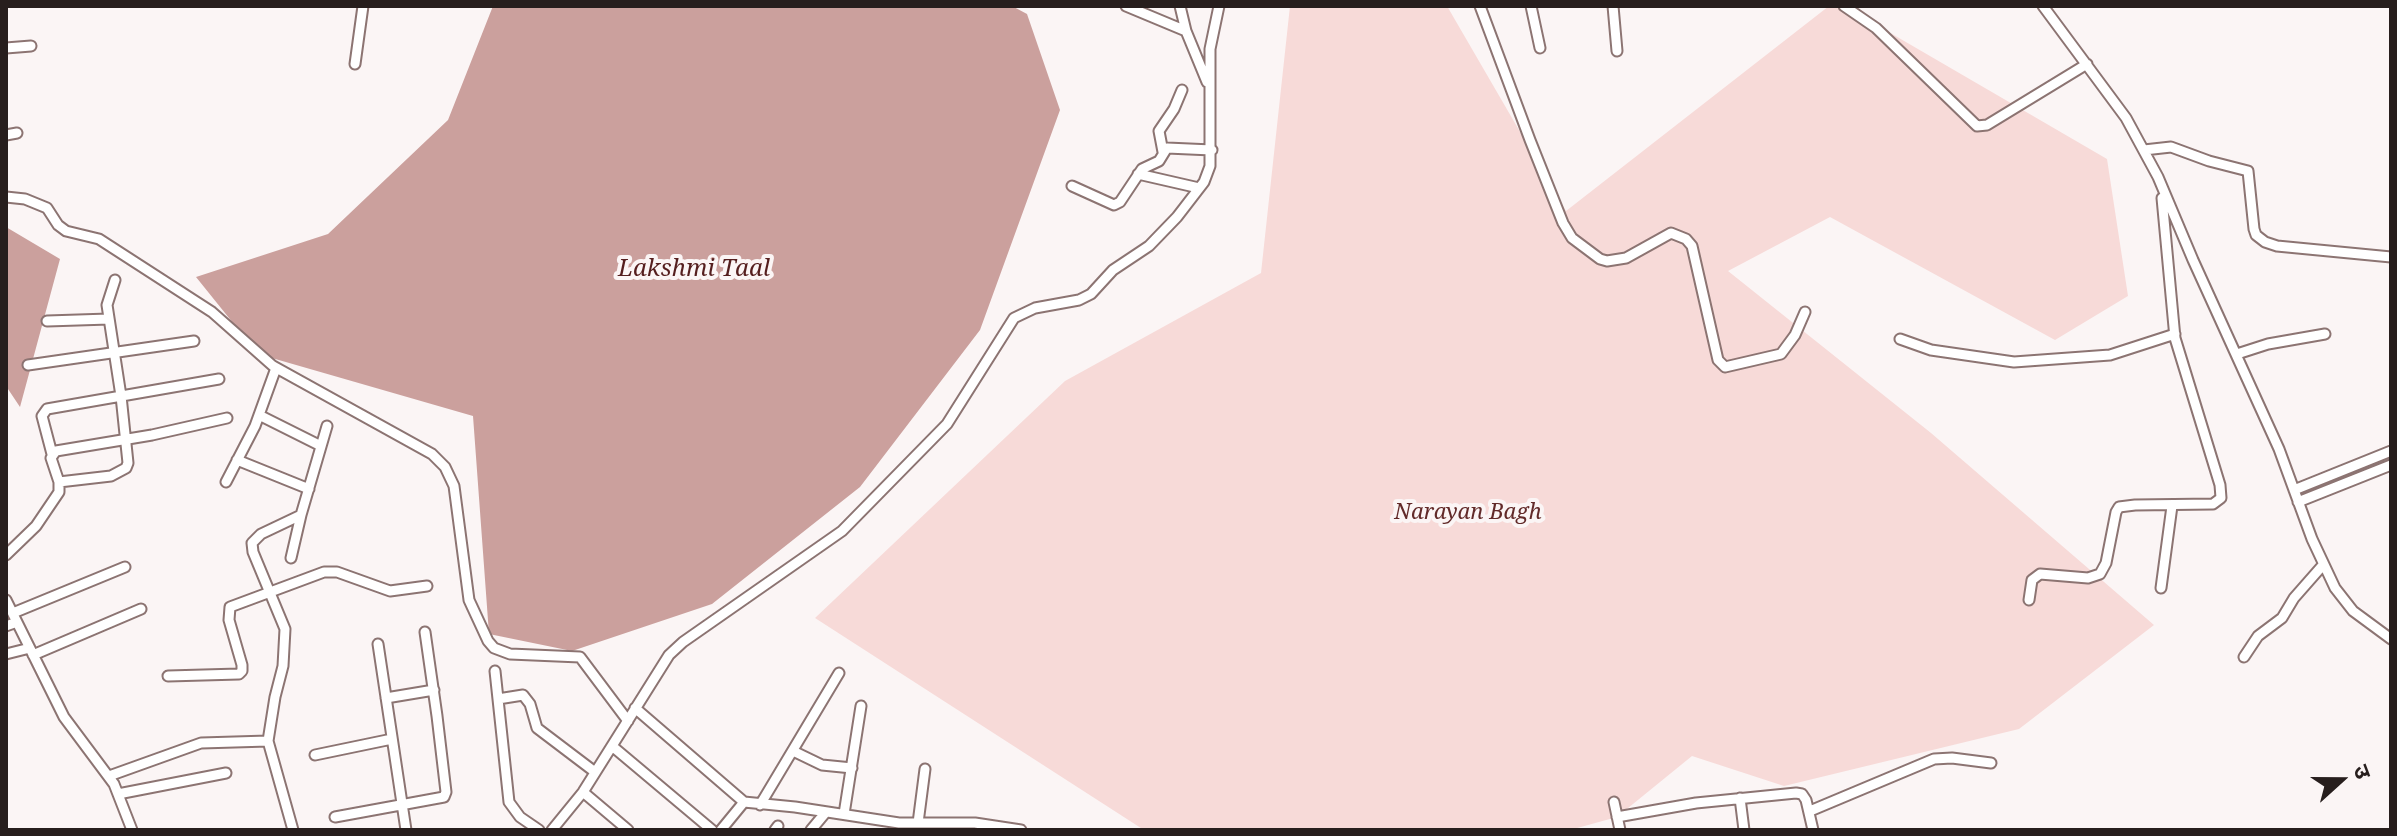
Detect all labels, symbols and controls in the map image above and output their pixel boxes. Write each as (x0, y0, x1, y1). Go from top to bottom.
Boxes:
water label: Lakshmi Taal (618, 255, 770, 283)
park label: Narayan Bagh (1394, 500, 1542, 526)
north arrow (2301, 740, 2381, 820)
text: उ (2347, 760, 2380, 783)

